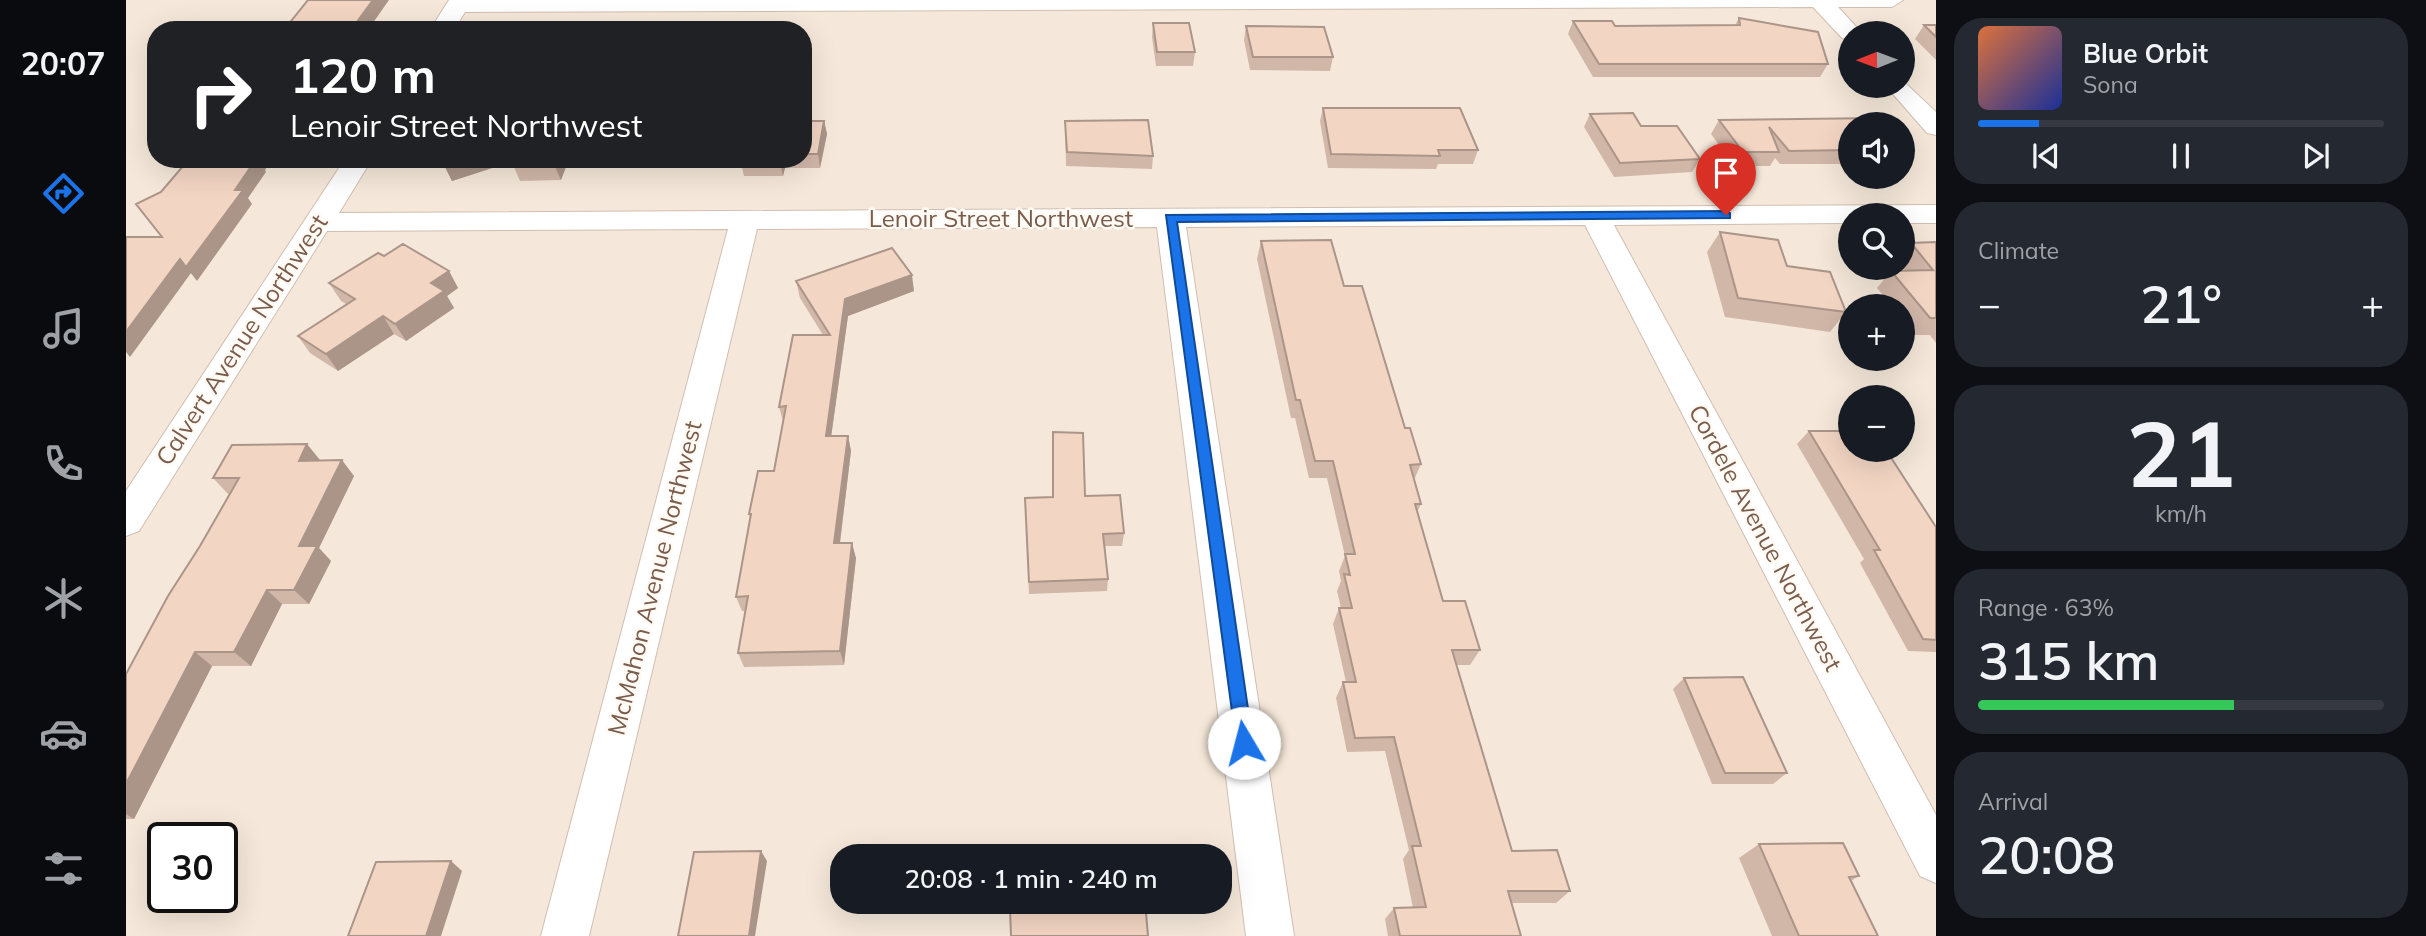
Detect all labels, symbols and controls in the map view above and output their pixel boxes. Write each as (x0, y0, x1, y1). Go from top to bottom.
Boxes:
north arrow (1838, 21, 1914, 98)
map controls (1838, 21, 1915, 462)
text: Blue Orbit (2083, 37, 2208, 70)
text: 20:07 (21, 43, 105, 83)
text: 120 m (290, 44, 436, 105)
icon: right (175, 49, 266, 140)
text: Sona (2083, 70, 2138, 99)
text: Lenoir Street Northwest (290, 105, 642, 145)
button: sound (1838, 112, 1915, 189)
icon: previous (2027, 137, 2065, 175)
icon: pause (2162, 137, 2200, 175)
icon: next (2297, 137, 2335, 175)
pin (1696, 143, 1756, 215)
icon: arrive (1707, 154, 1745, 192)
icon: directions (39, 169, 88, 218)
street label: Lenoir Street Northwest (869, 203, 1133, 233)
button: search (1838, 203, 1915, 280)
street label: Calvert Avenue Northwest (149, 208, 333, 470)
text: Climate (1978, 236, 2059, 265)
text: 21° (2140, 271, 2222, 336)
text: − (1978, 280, 2001, 328)
text: + (2361, 280, 2384, 328)
button: + (1838, 294, 1915, 371)
icon: music (39, 304, 88, 353)
button: − (1838, 385, 1915, 462)
text: 21 (2126, 396, 2236, 510)
street label: Cordele Avenue Northwest (1683, 399, 1849, 676)
street label: McMahon Avenue Northwest (600, 418, 708, 738)
icon: phone (39, 439, 88, 488)
text: km/h (2155, 499, 2207, 528)
icon: climate (39, 574, 88, 623)
text: Range · 63% (1978, 593, 2114, 622)
text: 315 km (1978, 628, 2159, 693)
position arrow (1207, 706, 1281, 780)
icon: car (39, 709, 88, 758)
text: Arrival (1978, 787, 2048, 816)
speed limit sign: 30 (147, 822, 238, 913)
text: 20:08 (1978, 822, 2115, 887)
icon: filters (39, 844, 88, 893)
text: 20:08 · 1 min · 240 m (904, 862, 1158, 895)

